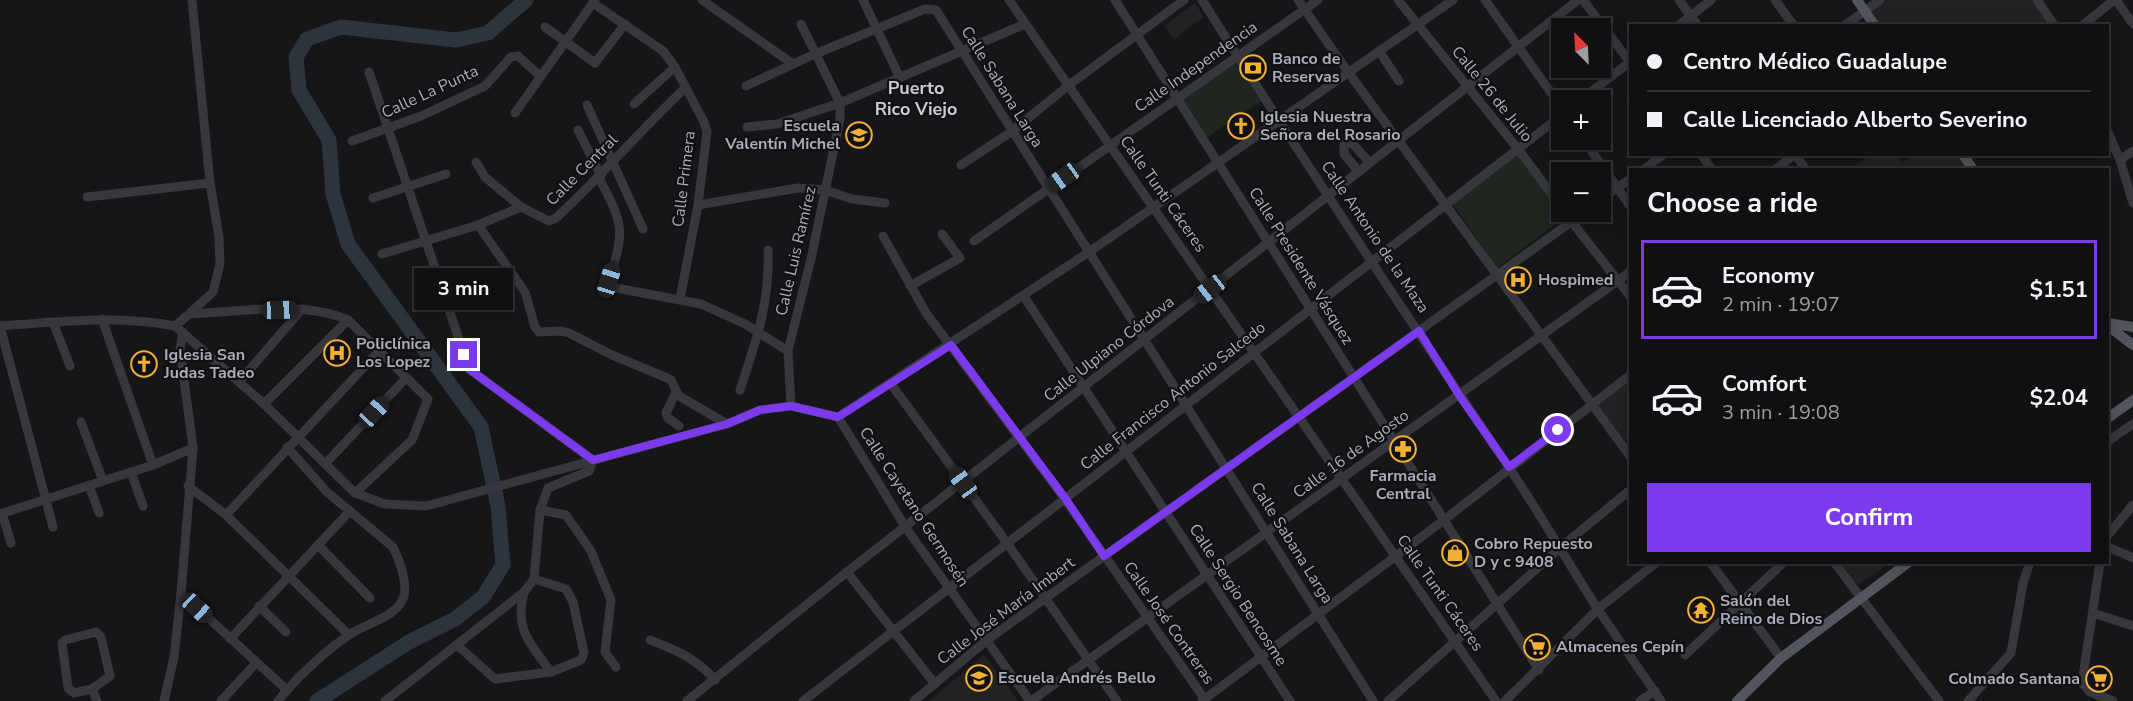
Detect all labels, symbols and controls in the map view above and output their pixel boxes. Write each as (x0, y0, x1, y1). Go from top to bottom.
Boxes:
street label: Calle Independencia (1130, 16, 1262, 118)
north arrow (1551, 18, 1611, 78)
map controls (1551, 18, 1611, 222)
street label: Calle Sabana Larga (956, 22, 1048, 152)
street label: Calle 26 de Julio (1446, 41, 1538, 147)
text: Centro Médico Guadalupe (1683, 47, 1947, 77)
place label: Banco de Reservas (1272, 48, 1341, 88)
bank icon: Banco de Reservas (1238, 53, 1268, 83)
street label: Calle La Punta (378, 60, 482, 124)
district label: Puerto Rico Viejo (875, 76, 957, 121)
button: + (1551, 90, 1611, 150)
text: Calle Licenciado Alberto Severino (1683, 105, 2028, 135)
place label: Iglesia Nuestra Señora del Rosario (1260, 106, 1400, 146)
church icon: Iglesia Nuestra Señora del Rosario (1226, 111, 1256, 141)
place label: Escuela Valentín Michel (724, 115, 840, 155)
school or university icon: Escuela Valentín Michel (844, 120, 874, 150)
street label: Calle Central (541, 129, 623, 211)
street label: Calle Primera (667, 130, 701, 228)
street label: Calle Tunti Cáceres (1115, 131, 1211, 257)
street label: Calle Antonio de la Maza (1316, 157, 1434, 317)
car (1044, 159, 1084, 195)
button: − (1551, 162, 1611, 222)
street label: Calle Presidente Vásquez (1243, 183, 1359, 349)
street label: Calle Luis Ramírez (770, 184, 822, 318)
text: Choose a ride (1647, 185, 1818, 222)
car (595, 260, 623, 300)
text: Economy (1722, 261, 1814, 291)
icon: car (1650, 263, 1704, 317)
hospital icon: Hospimed (1503, 265, 1533, 295)
callout: 3 min (414, 268, 514, 310)
place label: Hospimed (1538, 269, 1613, 291)
car (1190, 271, 1230, 307)
text: 3 min (438, 275, 489, 302)
text: $1.51 (2030, 275, 2088, 305)
street label: Calle Ulpiano Córdova (1039, 291, 1179, 407)
text: 2 min · 19:07 (1722, 291, 1840, 318)
car (262, 300, 298, 320)
street label: Calle Francisco Antonio Salcedo (1076, 317, 1270, 475)
place label: Policlínica Los Lopez (356, 333, 431, 373)
hospital icon: Policlínica Los Lopez (322, 338, 352, 368)
route end (450, 341, 477, 368)
place label: Iglesia San Judas Tadeo (163, 344, 254, 384)
church icon: Iglesia San Judas Tadeo (129, 349, 159, 379)
text: Comfort (1722, 369, 1806, 399)
icon: car (1650, 371, 1704, 425)
text: $2.04 (2030, 383, 2088, 413)
car (355, 393, 393, 431)
text: 3 min · 19:08 (1722, 399, 1840, 426)
street label: Calle 16 de Agosto (1289, 404, 1413, 504)
route start (1544, 416, 1571, 443)
street label: Calle Cayetano Germosén (854, 423, 974, 591)
pharmacy icon: Farmacia Central (1388, 434, 1418, 464)
car (945, 463, 981, 503)
place label: Farmacia Central (1370, 465, 1436, 505)
street label: Calle Sabana Larga (1246, 478, 1338, 608)
button: Confirm (1647, 483, 2091, 552)
street label: Calle Sergio Bencosme (1184, 520, 1292, 670)
street label: Calle Tunti Cáceres (1392, 530, 1488, 656)
place label: Cobro Repuesto D y c 9408 (1474, 533, 1593, 573)
shop icon: Cobro Repuesto D y c 9408 (1440, 538, 1470, 568)
street label: Calle José María Imbert (933, 552, 1080, 670)
street label: Calle José Contreras (1118, 557, 1220, 689)
car (178, 589, 216, 627)
place label: Salón del Reino de Dios (1720, 590, 1822, 630)
temple icon: Salón del Reino de Dios (1686, 595, 1716, 625)
supermarket icon: Almacenes Cepín (1522, 632, 1552, 662)
place label: Almacenes Cepín (1556, 636, 1684, 658)
school or university icon: Escuela Andrés Bello (964, 663, 994, 693)
supermarket icon: Colmado Santana (2084, 664, 2114, 694)
place label: Escuela Andrés Bello (998, 667, 1156, 689)
place label: Colmado Santana (1948, 668, 2080, 690)

